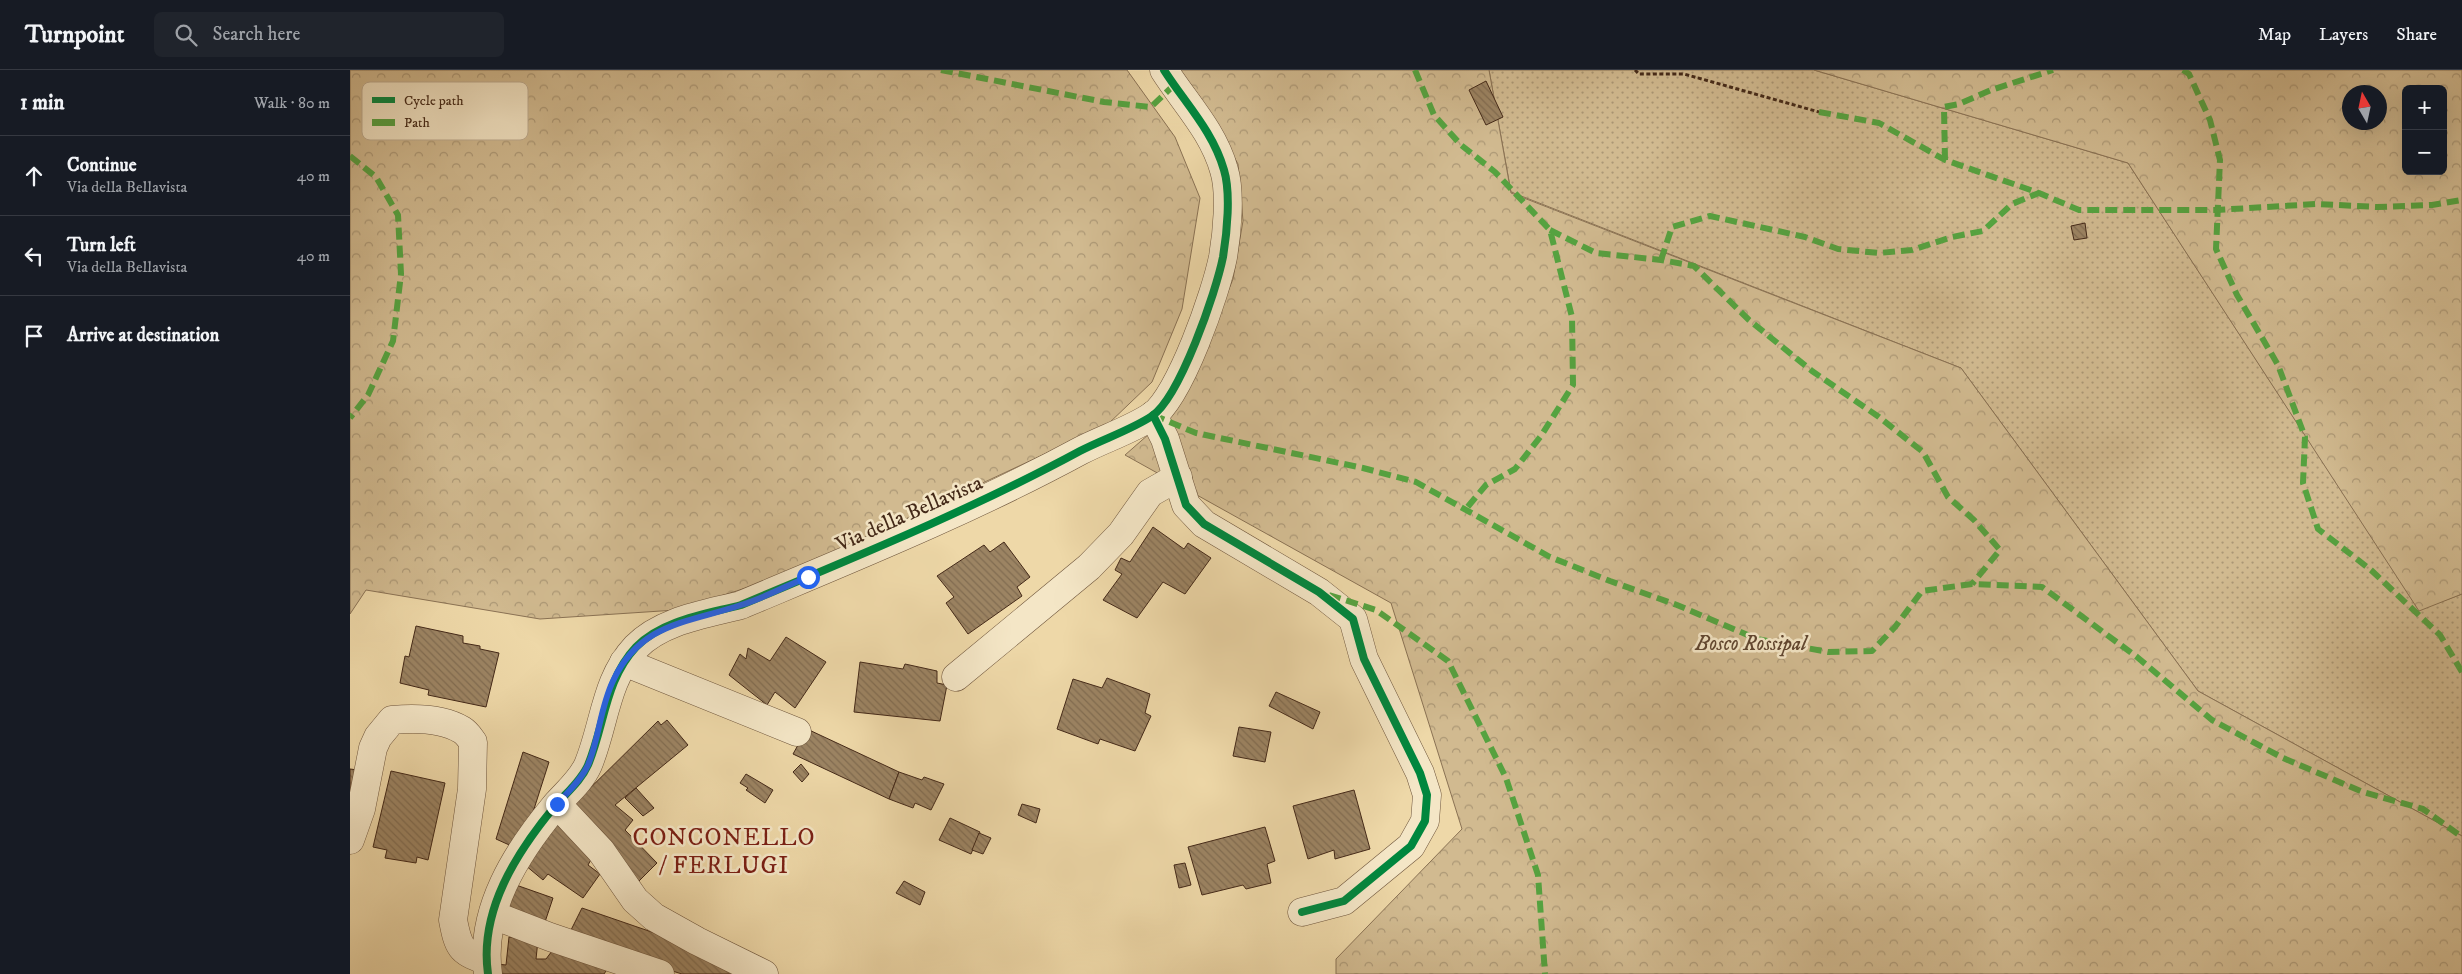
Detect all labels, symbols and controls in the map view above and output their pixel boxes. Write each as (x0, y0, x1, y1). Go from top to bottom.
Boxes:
search box (154, 12, 504, 57)
text: Turnpoint (25, 20, 124, 50)
icon: search (172, 21, 200, 49)
text: Search here (212, 23, 300, 46)
text: Map (2258, 24, 2291, 46)
text: Layers (2319, 24, 2368, 46)
text: Share (2396, 24, 2437, 46)
legend (362, 82, 528, 140)
north arrow (2342, 85, 2387, 130)
map controls (2402, 85, 2447, 175)
button: + (2402, 85, 2447, 130)
text: 1 min (20, 90, 64, 116)
text: Cycle path (404, 92, 464, 110)
text: Walk · 80 m (254, 93, 330, 113)
text: Path (404, 114, 431, 132)
button: − (2402, 130, 2447, 175)
text: Continue (67, 154, 137, 177)
icon: ahead (20, 162, 48, 190)
text: 40 m (297, 166, 330, 186)
text: Via della Bellavista (67, 177, 187, 197)
text: Turn left (67, 234, 136, 257)
icon: left (20, 242, 48, 270)
text: 40 m (297, 246, 330, 266)
text: Via della Bellavista (67, 257, 187, 277)
icon: arrive (20, 322, 48, 350)
text: Arrive at destination (67, 324, 219, 347)
street label: Via della Bellavista (831, 470, 987, 558)
route start (797, 566, 820, 589)
park label: Bosco Rossipal (1694, 631, 1809, 657)
route end (546, 793, 569, 816)
district label: CONCONELLO / FERLUGI (632, 823, 816, 881)

